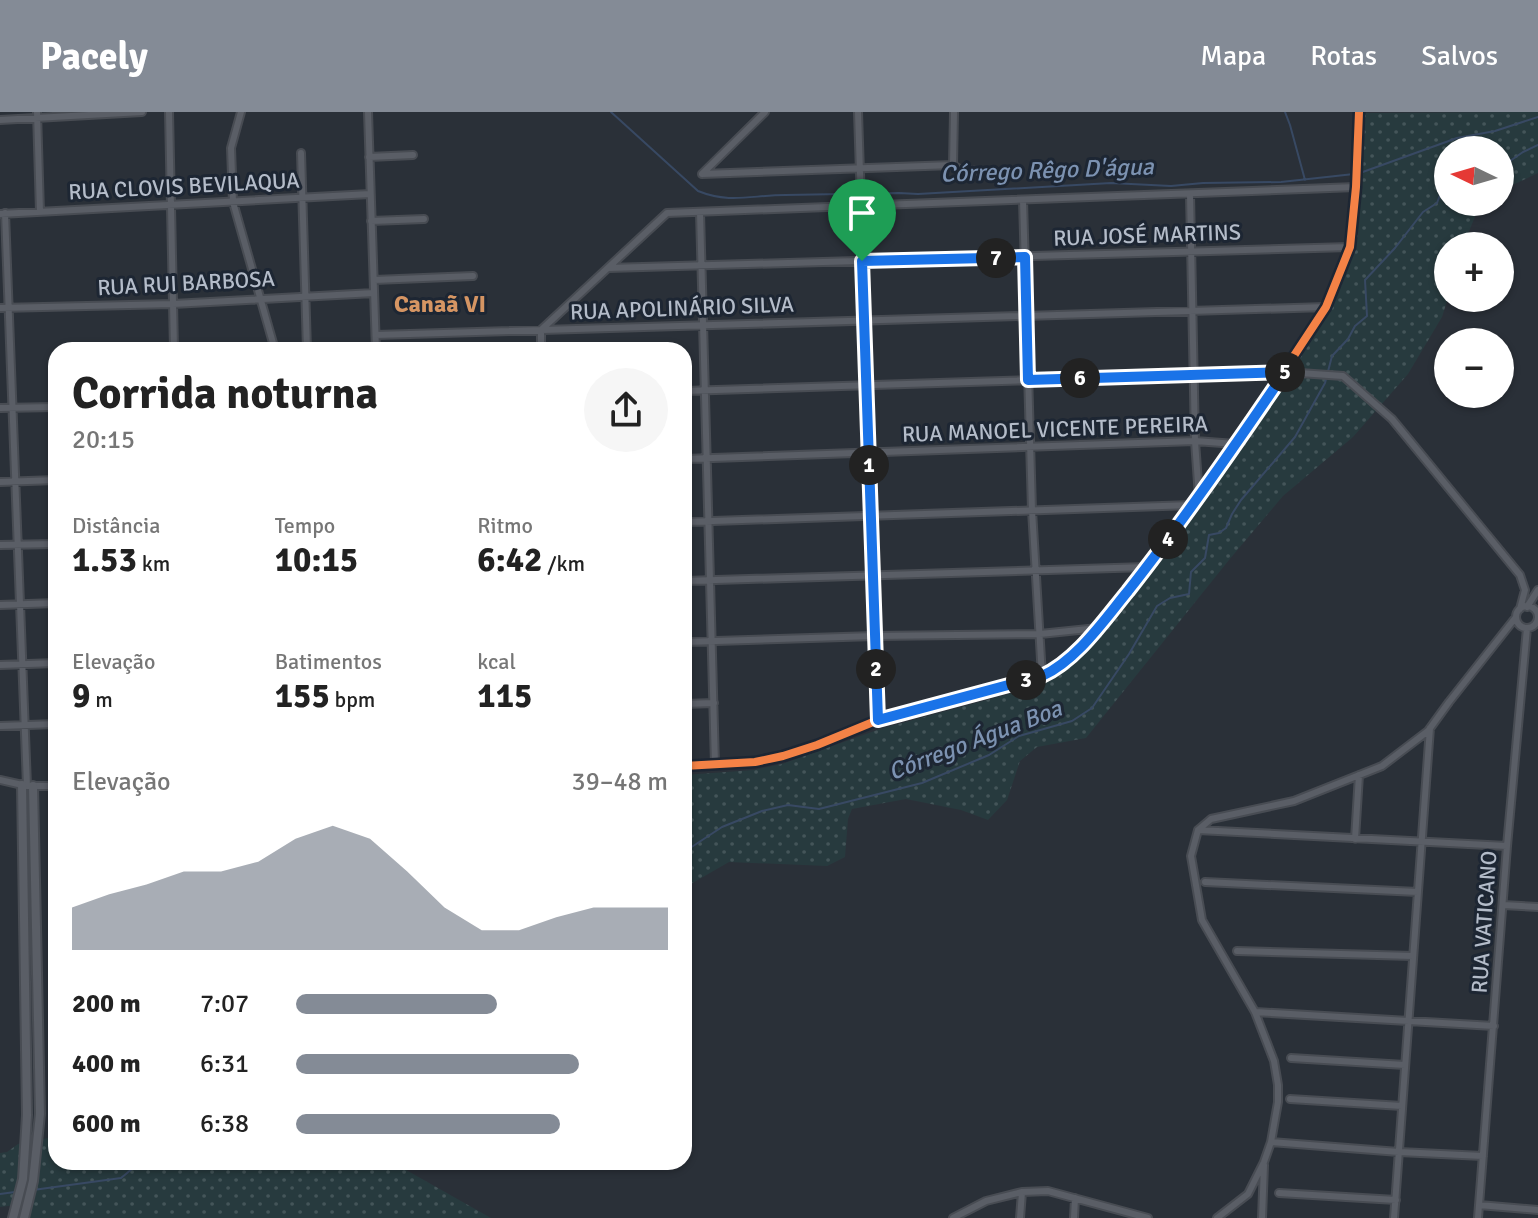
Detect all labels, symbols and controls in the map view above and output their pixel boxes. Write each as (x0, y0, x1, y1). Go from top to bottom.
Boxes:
text: Pacely (40, 33, 148, 80)
text: Mapa (1200, 39, 1266, 73)
text: Rotas (1310, 39, 1377, 73)
text: Salvos (1421, 39, 1498, 73)
north arrow (1434, 136, 1514, 216)
map controls (1434, 136, 1514, 408)
water label: Córrego Rêgo D'água (940, 151, 1155, 189)
street label: RUA CLOVIS BEVILAQUA (68, 166, 301, 206)
pin (828, 179, 896, 261)
icon: arrive (840, 191, 884, 235)
street label: RUA JOSÉ MARTINS (1053, 218, 1241, 252)
button: + (1434, 232, 1514, 312)
pin: 7 (976, 238, 1016, 278)
text: 7 (990, 244, 1002, 271)
street label: RUA RUI BARBOSA (97, 265, 276, 301)
district label: Canaã VI (394, 289, 486, 319)
street label: RUA APOLINÁRIO SILVA (570, 291, 795, 325)
button: − (1434, 328, 1514, 408)
pin: 5 (1265, 352, 1305, 392)
pin: 6 (1060, 358, 1100, 398)
text: 5 (1279, 358, 1291, 385)
text: 6 (1074, 364, 1086, 391)
text: Corrida noturna (72, 367, 378, 421)
button: share (584, 368, 668, 452)
street label: RUA MANOEL VICENTE PEREIRA (901, 410, 1209, 448)
text: 20:15 (72, 424, 135, 456)
pin: 1 (849, 445, 889, 485)
text: 1 (863, 451, 875, 478)
text: Distância (72, 512, 160, 539)
text: Tempo (275, 512, 335, 539)
text: Ritmo (477, 512, 533, 539)
pin: 4 (1148, 519, 1188, 559)
text: 4 (1162, 525, 1174, 552)
text: 1.53 (72, 539, 137, 581)
text: 10:15 (275, 539, 358, 581)
text: 6:42 (477, 539, 542, 581)
text: km (137, 550, 170, 577)
text: /km (542, 550, 585, 577)
text: Elevação (72, 648, 155, 675)
text: Batimentos (275, 648, 382, 675)
text: kcal (477, 648, 516, 675)
pin: 2 (856, 649, 896, 689)
text: 2 (870, 655, 882, 682)
pin: 3 (1006, 660, 1046, 700)
text: 3 (1020, 666, 1032, 693)
text: 9 (72, 675, 90, 717)
text: 155 (275, 675, 330, 717)
text: 115 (477, 675, 532, 717)
text: m (90, 686, 113, 713)
text: bpm (330, 686, 375, 713)
water label: Córrego Água Boa (884, 693, 1067, 787)
text: Elevação (72, 766, 171, 798)
text: 39–48 m (572, 766, 668, 798)
street label: RUA VATICANO (1466, 850, 1502, 994)
text: 200 m (72, 988, 141, 1020)
text: 7:07 (200, 988, 249, 1020)
text: 400 m (72, 1048, 141, 1080)
text: 6:31 (200, 1048, 249, 1080)
text: 600 m (72, 1108, 141, 1140)
text: 6:38 (200, 1108, 249, 1140)

